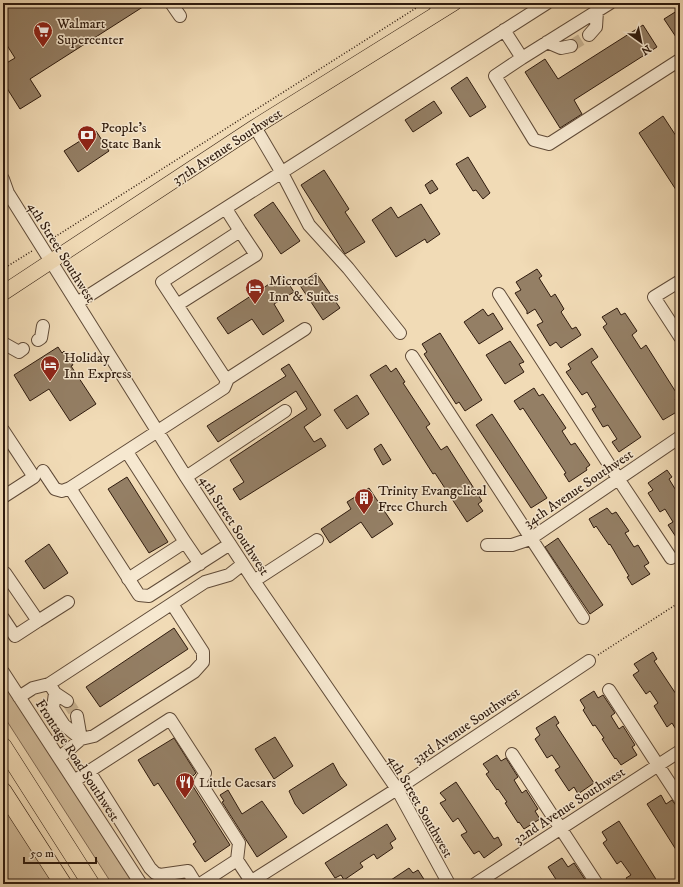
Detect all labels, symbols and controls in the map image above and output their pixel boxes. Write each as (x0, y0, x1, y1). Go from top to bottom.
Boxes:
place label: Walmart Supercenter (56, 15, 124, 49)
supermarket icon: Walmart Supercenter (32, 20, 54, 48)
north arrow (621, 22, 661, 62)
text: N (638, 41, 654, 58)
street label: 37th Avenue Southwest (169, 104, 286, 189)
place label: People’s State Bank (101, 119, 161, 153)
bank icon: People’s State Bank (76, 124, 98, 152)
street label: 4th Street Southwest (23, 199, 100, 307)
place label: Microtel Inn & Suites (269, 272, 339, 306)
hotel icon: Microtel Inn & Suites (244, 277, 266, 305)
place label: Holiday Inn Express (64, 349, 132, 383)
hotel icon: Holiday Inn Express (39, 354, 61, 382)
street label: 34th Avenue Southwest (520, 445, 637, 532)
street label: 4th Street Southwest (195, 472, 273, 579)
place label: Trinity Evangelical Free Church (378, 482, 487, 516)
building icon: Trinity Evangelical Free Church (353, 487, 375, 515)
street label: 33rd Avenue Southwest (409, 683, 524, 768)
street label: Frontage Road Southwest (31, 696, 124, 825)
street label: 4th Street Southwest (383, 752, 457, 861)
street label: 32nd Avenue Southwest (510, 763, 629, 849)
restaurant icon: Little Caesars (174, 771, 196, 799)
place label: Little Caesars (199, 774, 276, 792)
scale bar (24, 839, 96, 865)
text: 50 m (30, 846, 54, 861)

